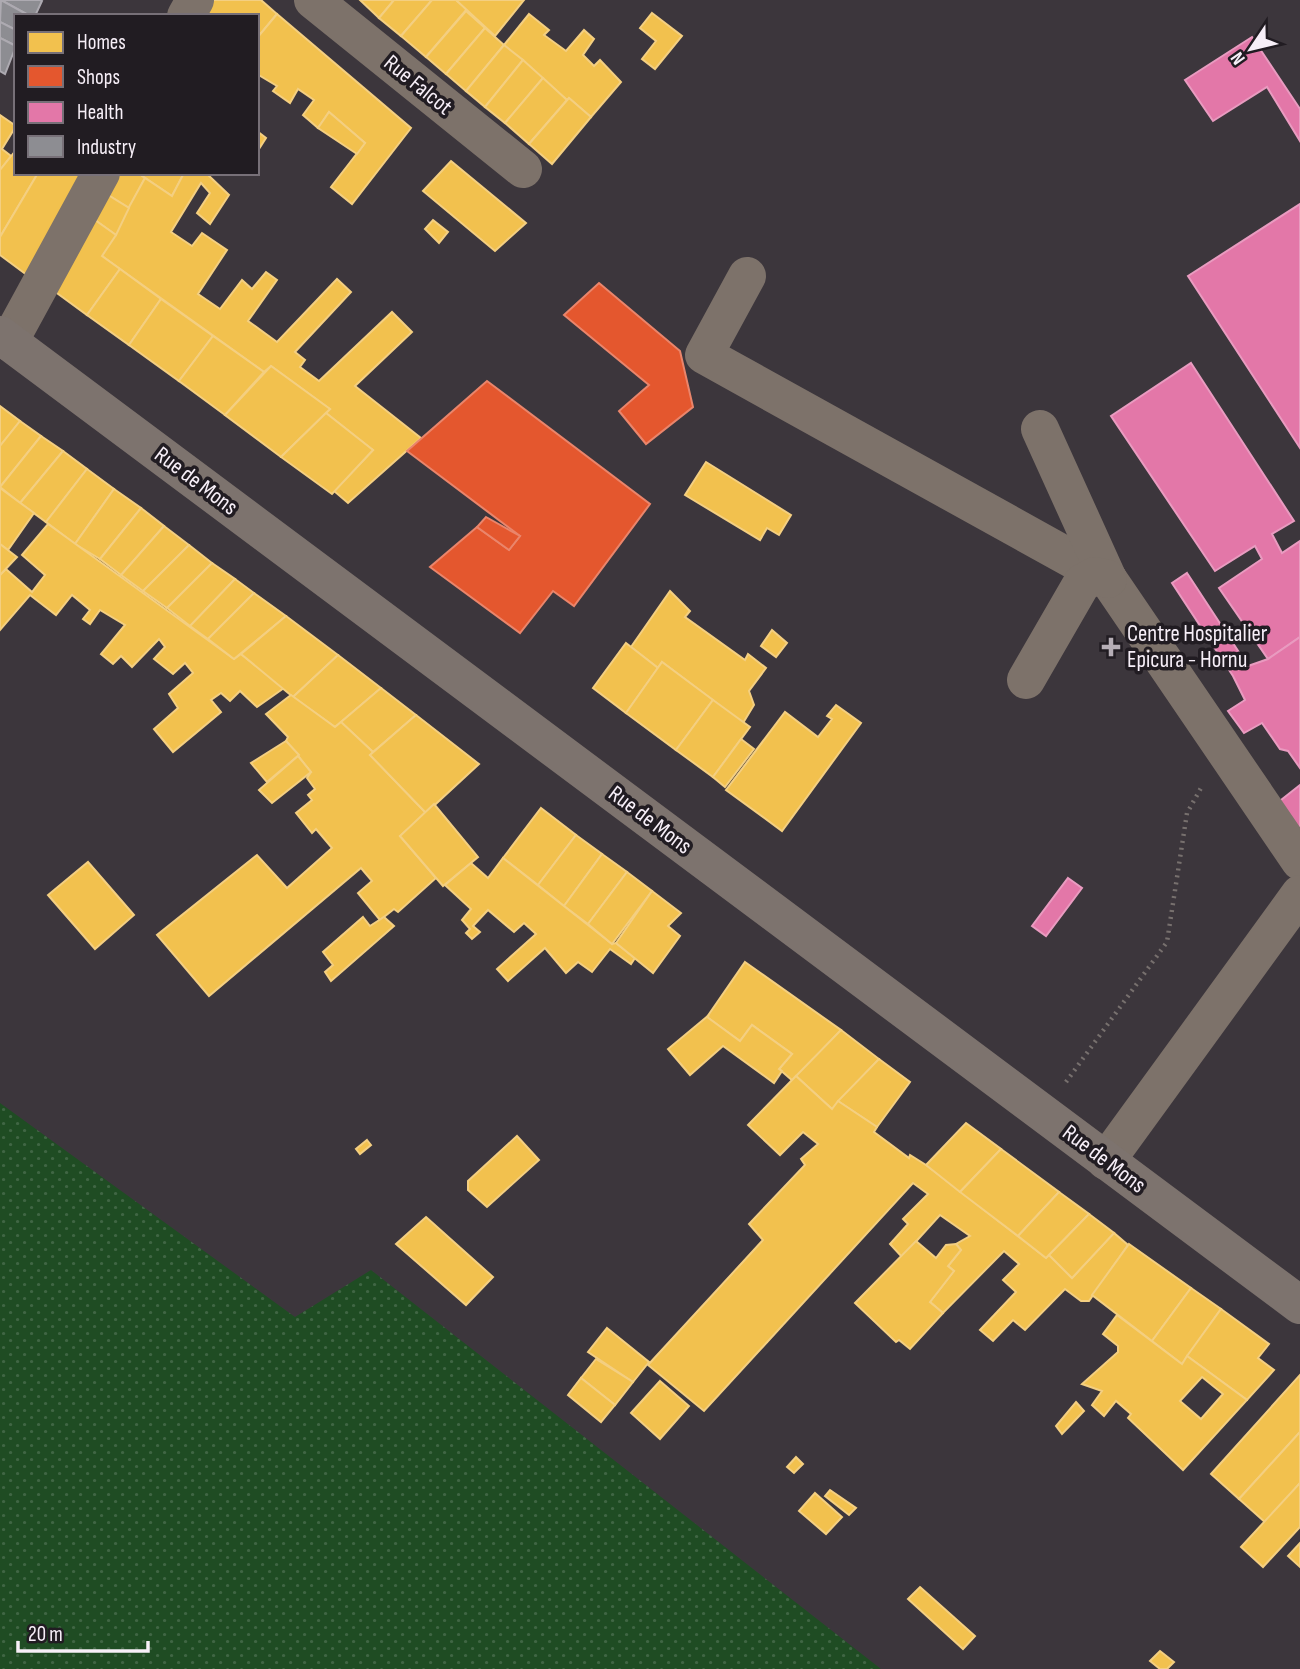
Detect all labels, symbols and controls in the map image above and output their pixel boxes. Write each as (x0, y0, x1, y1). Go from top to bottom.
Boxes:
legend (14, 14, 259, 175)
north arrow (1216, 14, 1286, 84)
text: Homes (77, 30, 126, 55)
text: N (1226, 47, 1251, 69)
street label: Rue Falcot (378, 49, 458, 121)
text: Shops (77, 65, 120, 90)
text: Health (77, 100, 124, 125)
text: Industry (77, 135, 136, 160)
street label: Rue de Mons (149, 441, 243, 521)
place label: Centre Hospitalier Epicura - Hornu (1127, 620, 1268, 674)
marker: Centre Hospitalier Epicura - Hornu (1101, 637, 1121, 657)
street label: Rue de Mons (603, 780, 697, 860)
street label: Rue de Mons (1057, 1119, 1151, 1199)
scale bar (18, 1610, 147, 1654)
text: 20 m (28, 1622, 63, 1647)

